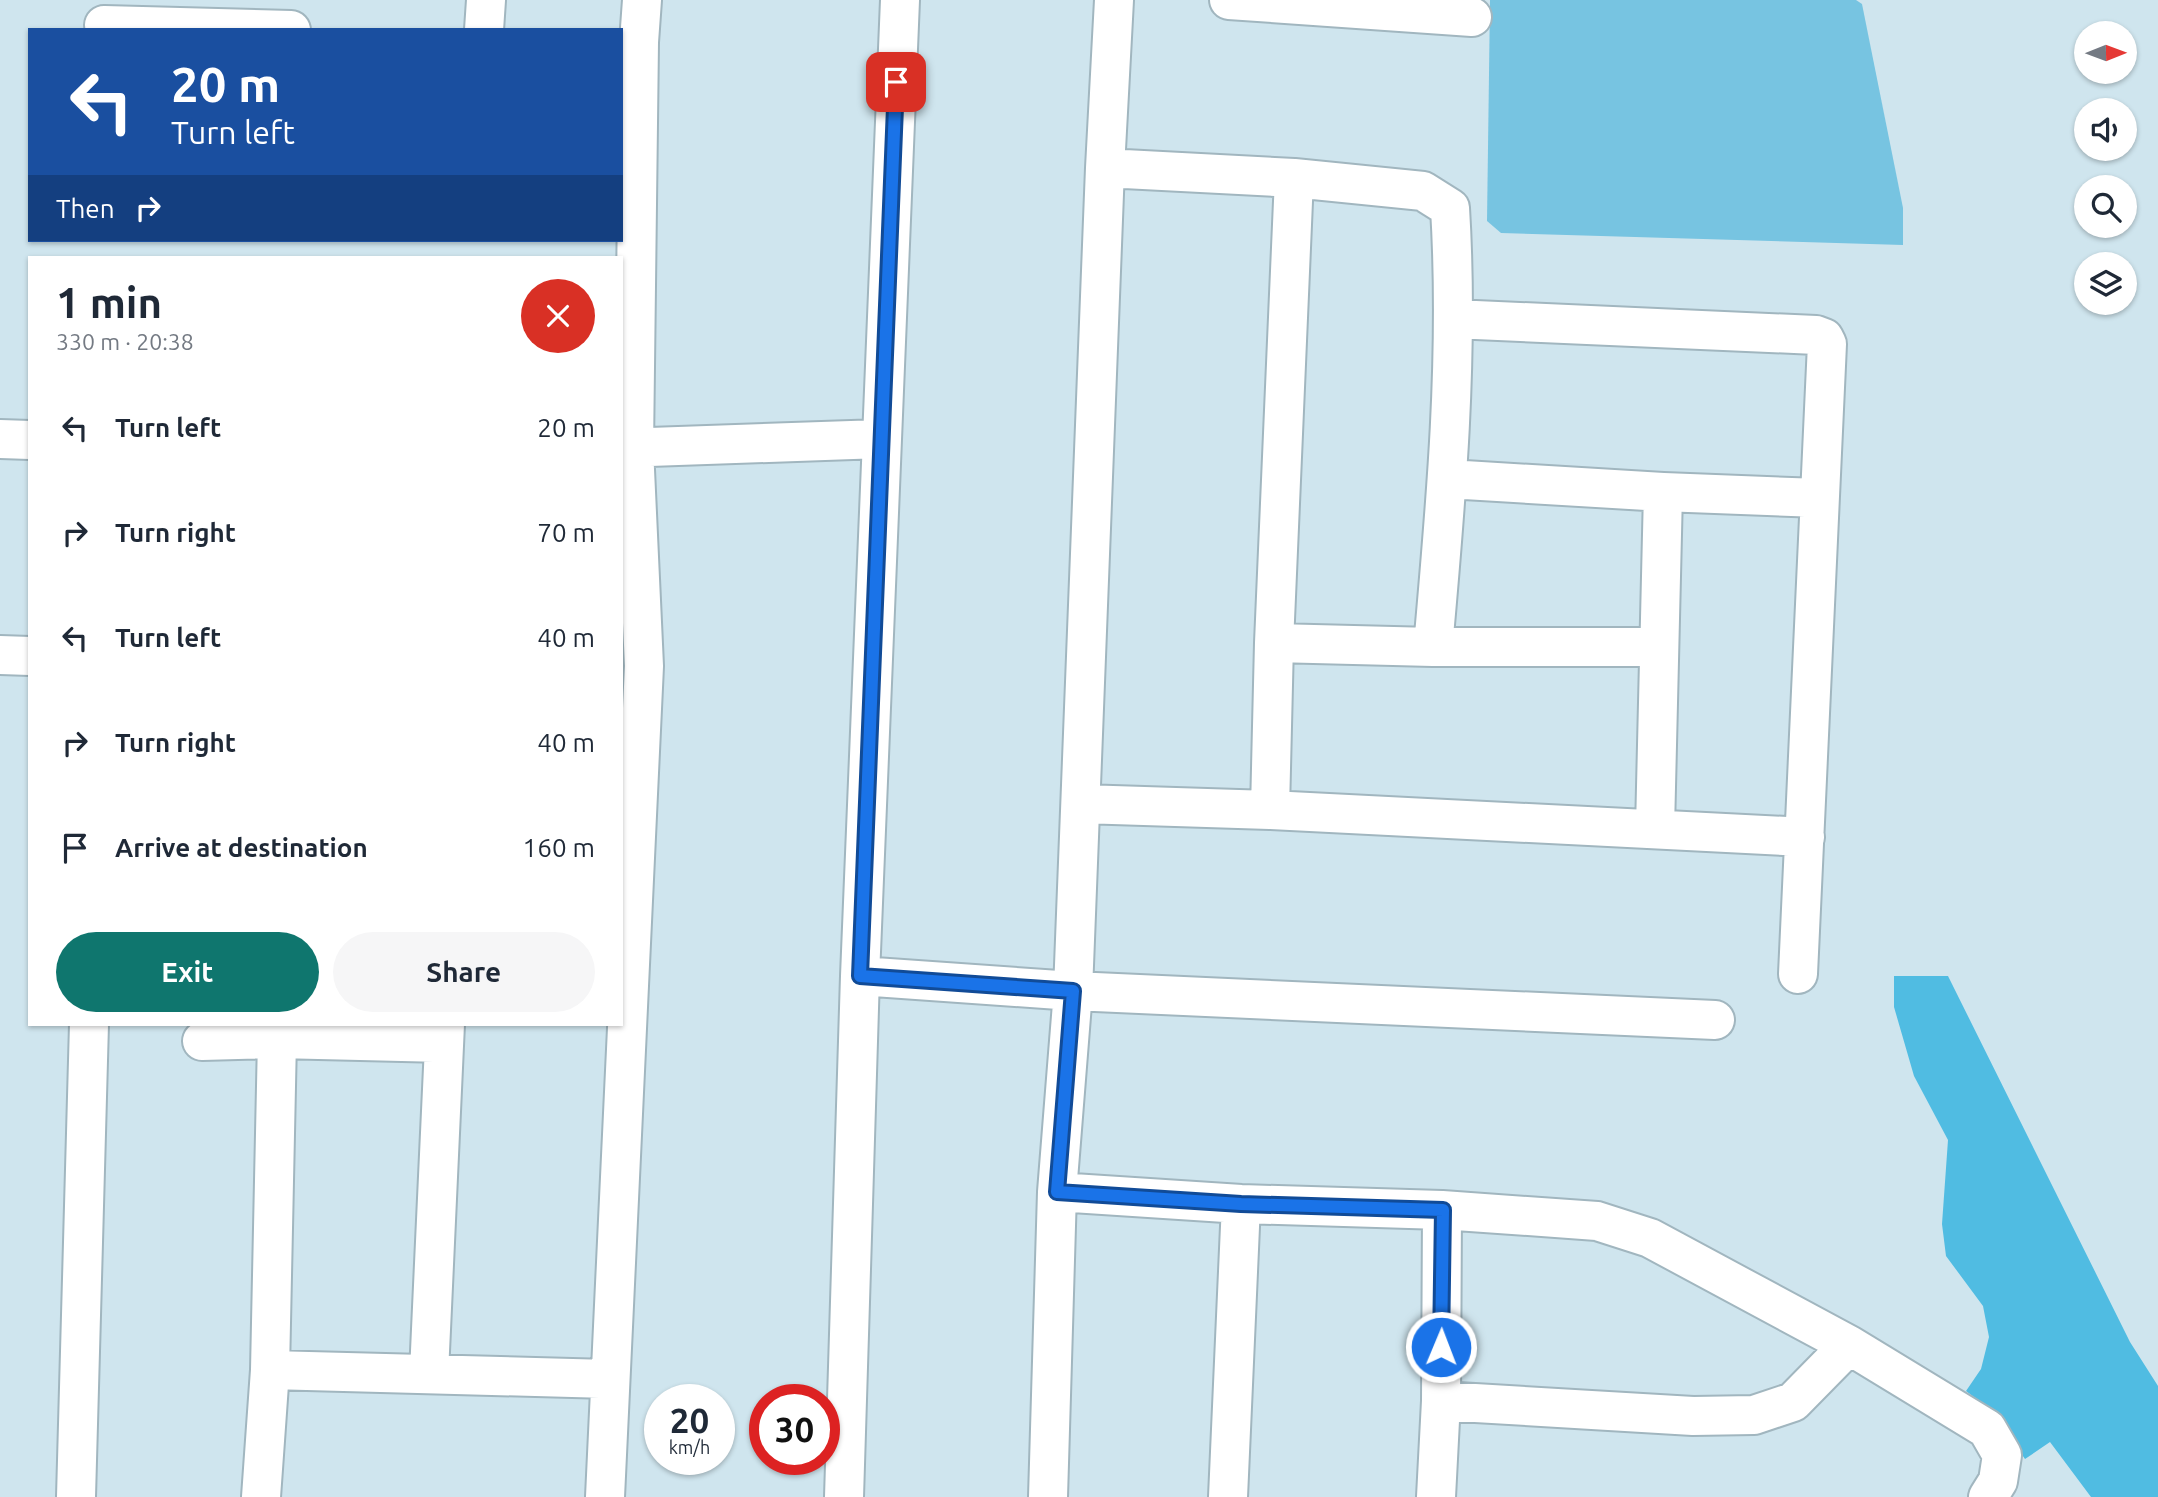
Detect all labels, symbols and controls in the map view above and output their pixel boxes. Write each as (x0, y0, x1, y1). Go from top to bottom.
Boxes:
north arrow (2074, 21, 2137, 84)
map controls (2074, 21, 2137, 315)
pin (866, 52, 926, 112)
icon: left (56, 56, 147, 147)
text: 20 m (171, 56, 280, 111)
icon: arrive (877, 63, 915, 101)
button: sound (2074, 98, 2137, 161)
text: Turn left (171, 114, 295, 150)
button: search (2074, 175, 2137, 238)
icon: right (129, 189, 167, 227)
text: Then (56, 194, 115, 223)
button: layers (2074, 252, 2137, 315)
text: 1 min (56, 279, 162, 326)
button: close (521, 279, 595, 353)
text: 330 m · 20:38 (56, 329, 194, 354)
icon: left (56, 409, 94, 447)
text: Turn left (115, 413, 221, 442)
text: 20 m (537, 413, 595, 442)
icon: right (56, 514, 94, 552)
text: Turn right (115, 518, 236, 547)
text: 70 m (537, 518, 595, 547)
icon: left (56, 619, 94, 657)
text: Turn left (115, 623, 221, 652)
text: 40 m (537, 623, 595, 652)
icon: right (56, 724, 94, 762)
text: Turn right (115, 728, 236, 757)
text: 40 m (537, 728, 595, 757)
icon: arrive (56, 829, 94, 867)
text: Arrive at destination (115, 833, 368, 862)
text: 160 m (523, 833, 595, 862)
button: Exit (56, 932, 319, 1012)
button: Share (333, 932, 595, 1012)
position arrow (1404, 1310, 1478, 1384)
speed limit sign: 30 (749, 1384, 840, 1475)
text: 20 (670, 1400, 709, 1440)
text: km/h (669, 1437, 710, 1457)

